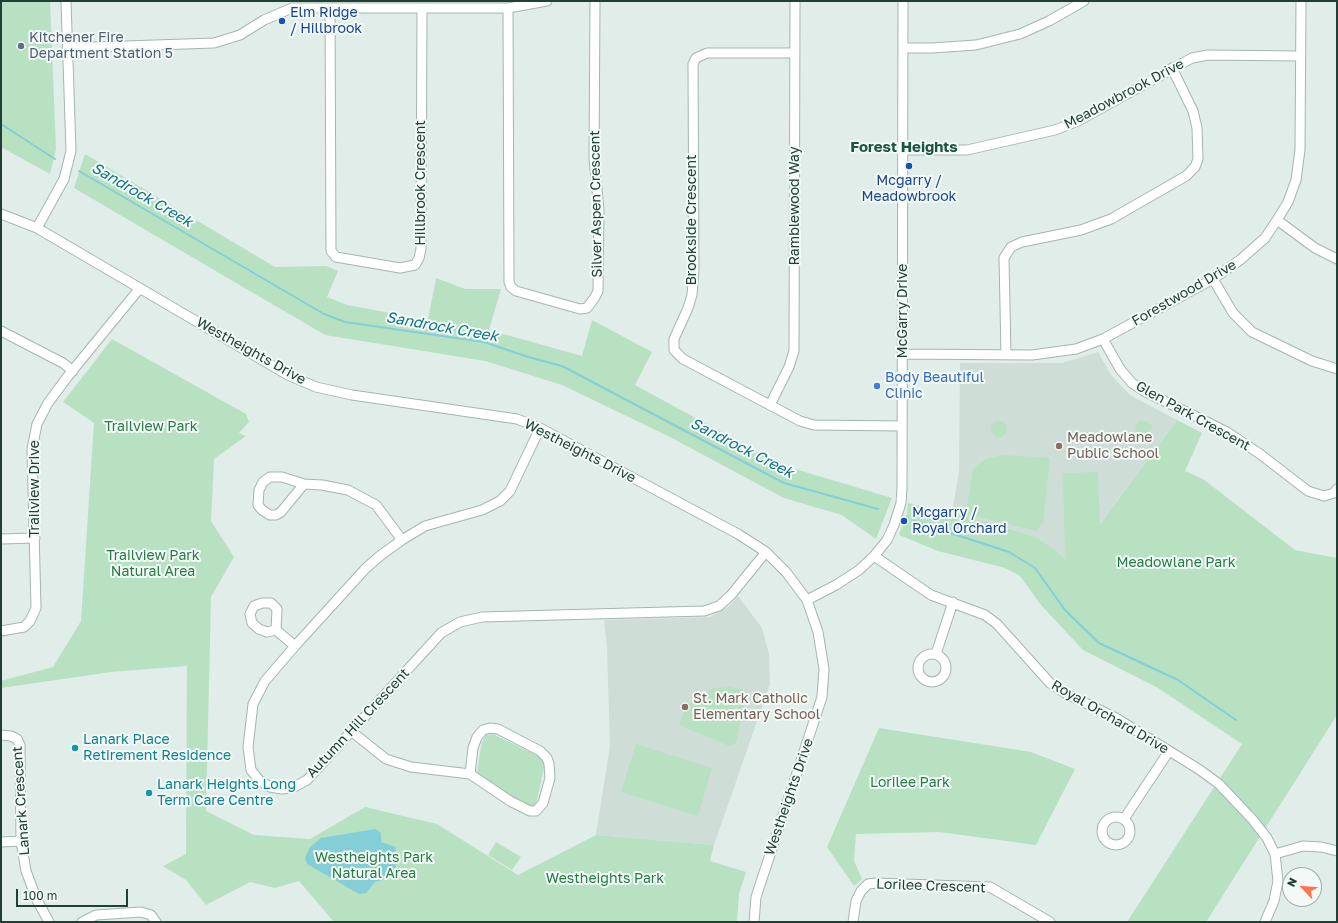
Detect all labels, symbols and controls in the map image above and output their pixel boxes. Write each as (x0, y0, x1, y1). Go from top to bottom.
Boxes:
place label: Elm Ridge / Hillbrook (290, 5, 362, 38)
marker: Elm Ridge / Hillbrook (277, 16, 287, 26)
place label: Kitchener Fire Department Station 5 (29, 30, 173, 62)
marker: Kitchener Fire Department Station 5 (16, 41, 26, 51)
street label: Meadowbrook Drive (1061, 55, 1187, 133)
street label: Hillbrook Crescent (413, 120, 429, 246)
street label: Silver Aspen Crescent (586, 130, 606, 278)
district label: Forest Heights (850, 138, 958, 156)
street label: Ramblewood Way (787, 146, 803, 266)
street label: Brookside Crescent (684, 154, 700, 286)
water label: Sandrock Creek (88, 159, 196, 231)
marker: Mcgarry / Meadowbrook (904, 161, 914, 171)
place label: Mcgarry / Meadowbrook (862, 173, 956, 206)
street label: Forestwood Drive (1129, 256, 1239, 330)
street label: McGarry Drive (895, 264, 911, 358)
water label: Sandrock Creek (385, 308, 499, 346)
street label: Westheights Drive (193, 314, 309, 388)
place label: Body Beautiful Clinic (885, 370, 984, 402)
street label: Glen Park Crescent (1133, 378, 1253, 454)
marker: Body Beautiful Clinic (872, 381, 882, 391)
water label: Sandrock Creek (687, 414, 797, 482)
street label: Westheights Drive (521, 416, 639, 486)
park label: Trailview Park (104, 419, 198, 435)
place label: Meadowlane Public School (1067, 430, 1159, 462)
street label: Trailview Drive (27, 440, 43, 538)
marker: Meadowlane Public School (1054, 441, 1064, 451)
place label: Mcgarry / Royal Orchard (912, 505, 1007, 538)
marker: Mcgarry / Royal Orchard (899, 516, 909, 526)
park label: Trailview Park Natural Area (106, 548, 200, 580)
park label: Meadowlane Park (1116, 555, 1236, 571)
street label: Autumn Hill Crescent (303, 665, 413, 781)
street label: Royal Orchard Drive (1048, 677, 1172, 757)
place label: St. Mark Catholic Elementary School (693, 691, 820, 724)
marker: St. Mark Catholic Elementary School (680, 702, 690, 712)
place label: Lanark Place Retirement Residence (83, 732, 231, 764)
street label: Westheights Drive (761, 736, 817, 858)
marker: Lanark Place Retirement Residence (70, 743, 80, 753)
street label: Lanark Crescent (9, 746, 33, 856)
park label: Lorilee Park (870, 775, 950, 791)
place label: Lanark Heights Long Term Care Centre (157, 777, 296, 810)
marker: Lanark Heights Long Term Care Centre (144, 788, 154, 798)
park label: Westheights Park Natural Area (315, 850, 433, 882)
north arrow (1282, 867, 1322, 907)
park label: Westheights Park (546, 871, 664, 887)
text: N (1284, 875, 1299, 889)
street label: Lorilee Crescent (876, 876, 986, 896)
scale bar (18, 881, 130, 907)
text: 100 m (23, 888, 57, 903)

